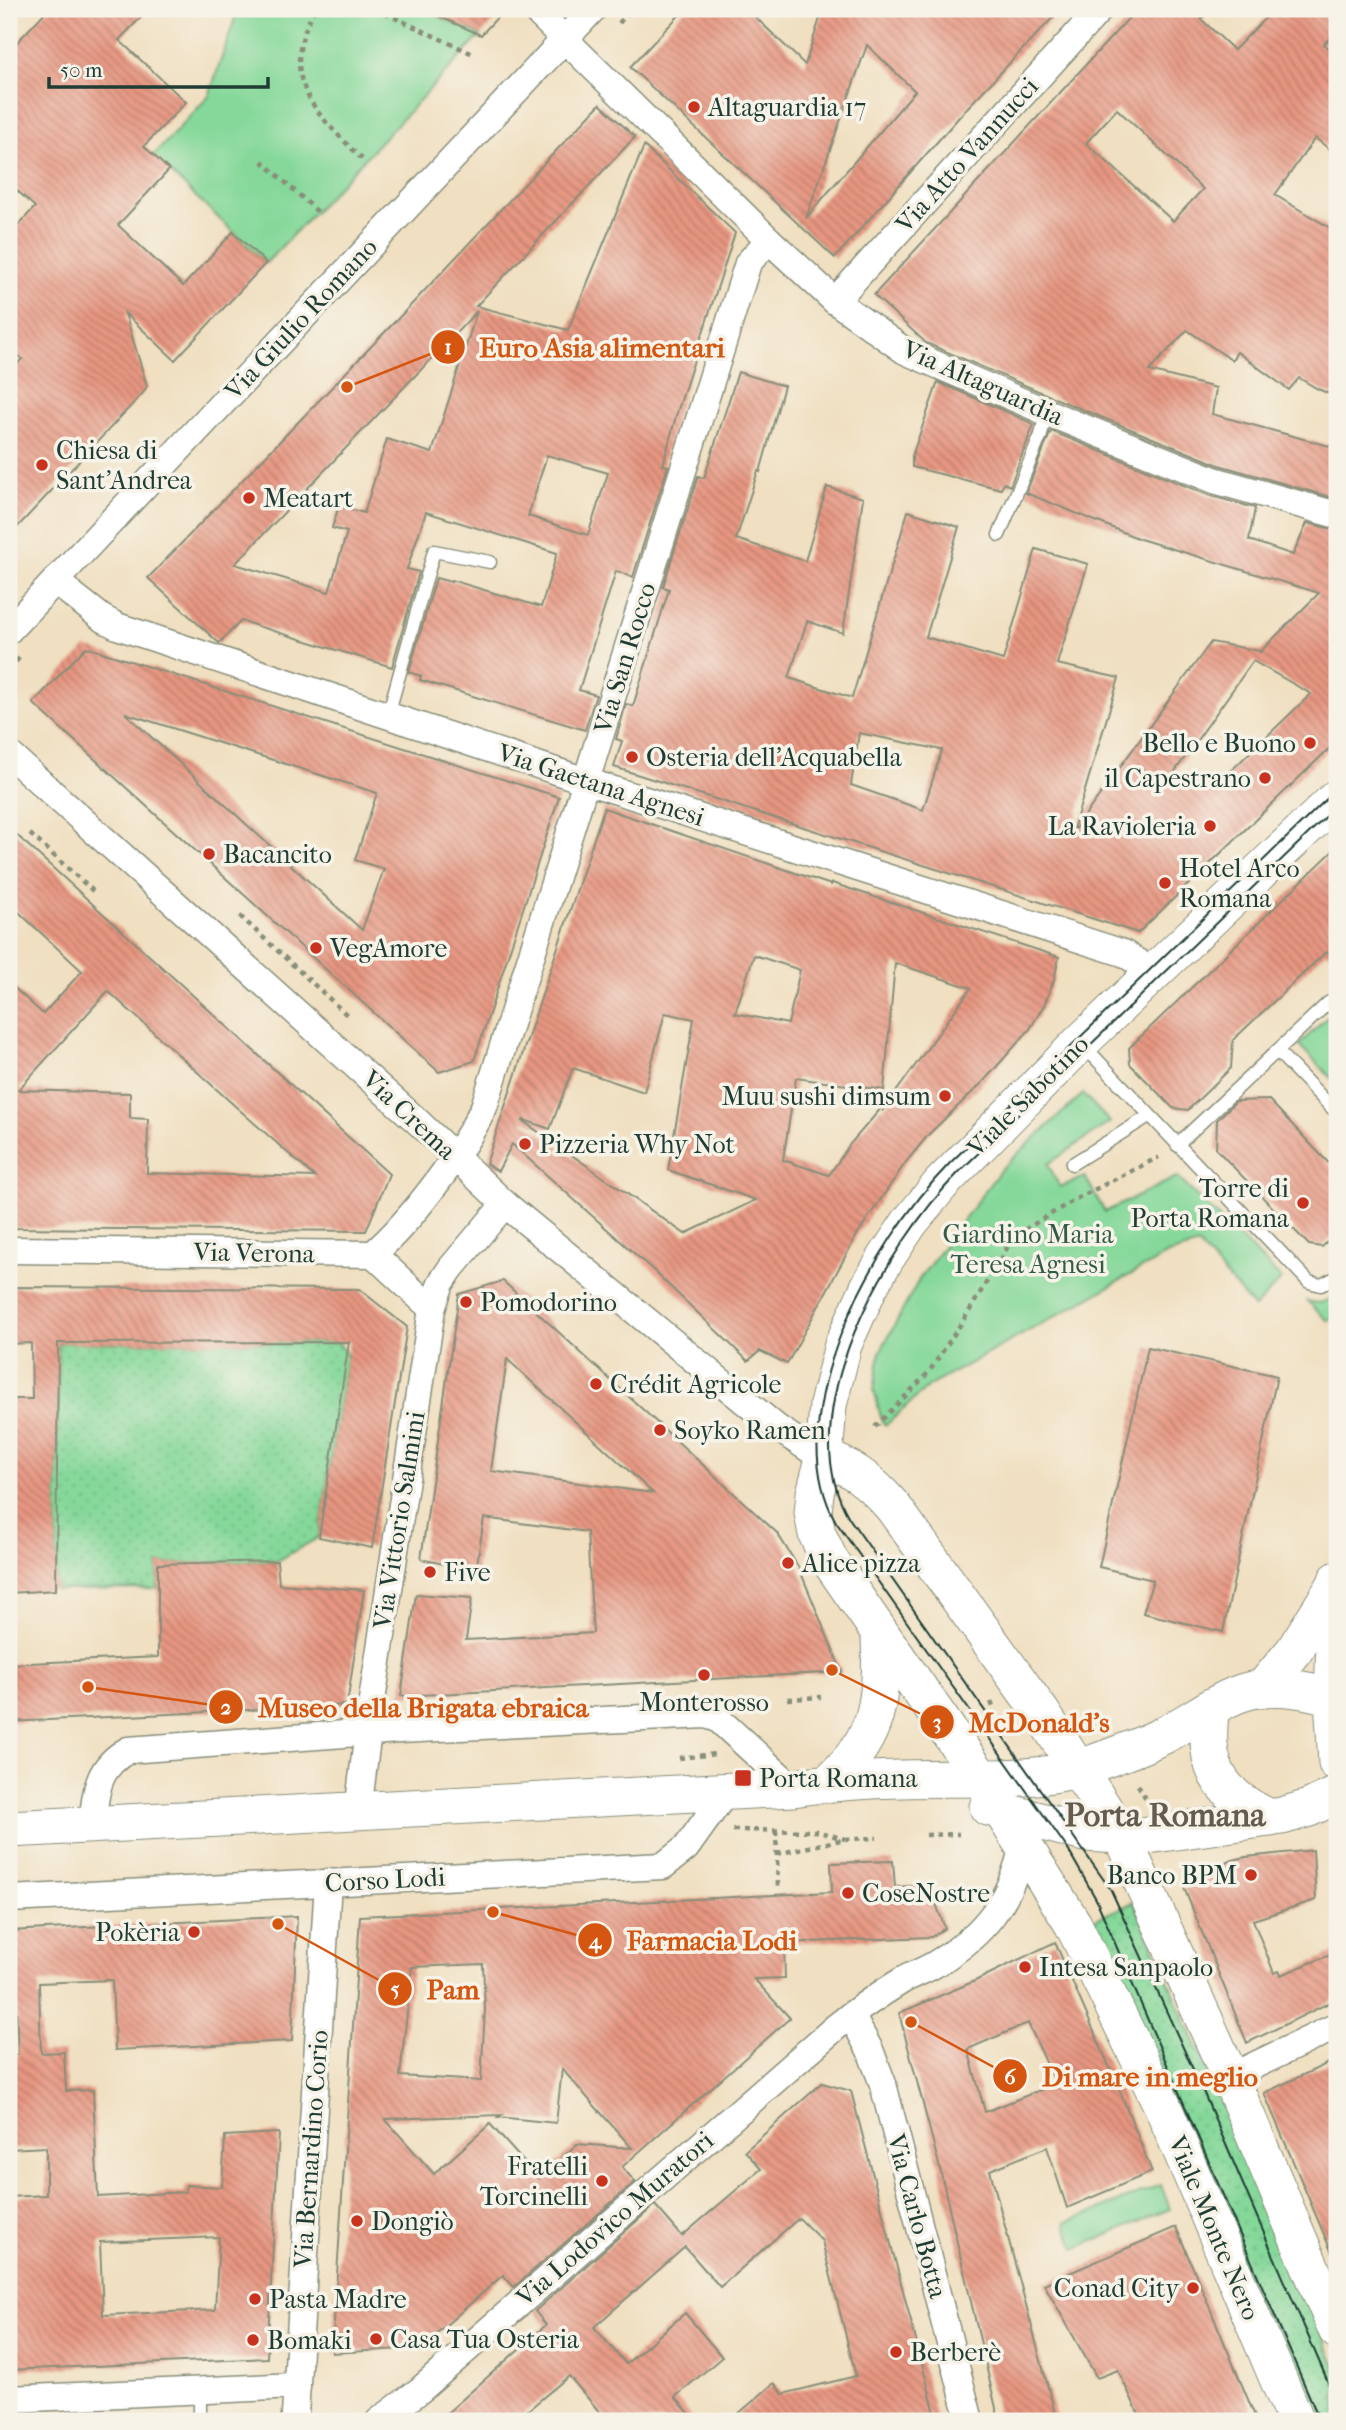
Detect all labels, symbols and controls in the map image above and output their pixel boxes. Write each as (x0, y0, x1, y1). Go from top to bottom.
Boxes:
scale bar (49, 46, 268, 90)
text: 50 m (60, 58, 103, 82)
street label: Via Atto Vannucci (888, 71, 1045, 240)
place label: Altaguardia 17 (707, 92, 866, 123)
marker: Altaguardia 17 (686, 99, 702, 115)
street label: Via Giulio Romano (218, 232, 384, 407)
callout: Euro Asia alimentari (430, 323, 739, 372)
text: Euro Asia alimentari (479, 331, 726, 364)
street label: Via Altaguardia (897, 333, 1069, 433)
text: 1 (444, 335, 452, 359)
place label: Chiesa di Sant'Andrea (56, 435, 193, 496)
marker: Chiesa di Sant'Andrea (34, 457, 50, 473)
place label: Meatart (263, 483, 354, 514)
marker: Meatart (241, 490, 257, 506)
street label: Via San Rocco (587, 579, 663, 738)
place label: Bello e Buono (1142, 728, 1296, 759)
marker: Bello e Buono (1302, 735, 1318, 751)
street label: Via Gaetana Agnesi (493, 737, 709, 833)
place label: Osteria dell'Acquabella (646, 742, 903, 773)
marker: Osteria dell'Acquabella (624, 749, 640, 765)
place label: il Capestrano (1104, 763, 1251, 794)
marker: il Capestrano (1257, 770, 1273, 786)
place label: La Ravioleria (1048, 811, 1197, 842)
marker: La Ravioleria (1202, 818, 1218, 834)
place label: Bacancito (223, 839, 332, 870)
marker: Bacancito (201, 846, 217, 862)
place label: Hotel Arco Romana (1179, 853, 1300, 914)
marker: Hotel Arco Romana (1157, 875, 1173, 891)
place label: VegAmore (329, 933, 447, 964)
marker: VegAmore (308, 940, 324, 956)
street label: Viale Sabotino (960, 1029, 1095, 1164)
street label: Via Crema (355, 1063, 463, 1167)
place label: Muu sushi dimsum (722, 1081, 931, 1112)
marker: Muu sushi dimsum (937, 1088, 953, 1104)
place label: Pizzeria Why Not (539, 1129, 736, 1160)
marker: Pizzeria Why Not (517, 1136, 533, 1152)
place label: Torre di Porta Romana (1130, 1173, 1290, 1234)
marker: Torre di Porta Romana (1295, 1195, 1311, 1211)
park label: Giardino Maria Teresa Agnesi (943, 1219, 1114, 1280)
street label: Via Verona (192, 1236, 316, 1270)
place label: Pomodorino (480, 1287, 617, 1318)
marker: Pomodorino (458, 1294, 474, 1310)
place label: Crédit Agricole (610, 1369, 782, 1400)
marker: Crédit Agricole (588, 1376, 604, 1392)
street label: Via Vittorio Salmini (366, 1409, 432, 1632)
place label: Soyko Ramen (674, 1415, 826, 1446)
marker: Soyko Ramen (652, 1422, 668, 1438)
place label: Alice pizza (801, 1548, 921, 1579)
marker: Alice pizza (780, 1555, 796, 1571)
place label: Five (444, 1557, 491, 1588)
marker: Five (422, 1564, 438, 1580)
marker: Monterosso (696, 1667, 712, 1683)
callout: Museo della Brigata ebraica (209, 1682, 602, 1731)
place label: Monterosso (639, 1687, 769, 1718)
text: Museo della Brigata ebraica (258, 1691, 589, 1724)
text: 2 (221, 1695, 232, 1719)
callout: McDonald's (920, 1698, 1124, 1747)
text: McDonald's (968, 1706, 1110, 1739)
text: 3 (933, 1710, 941, 1734)
place label: Porta Romana (759, 1763, 918, 1794)
marker: Porta Romana (733, 1768, 753, 1788)
district label: Porta Romana (1064, 1796, 1267, 1835)
place label: Banco BPM (1107, 1860, 1237, 1891)
street label: Corso Lodi (324, 1861, 446, 1899)
marker: Banco BPM (1243, 1867, 1259, 1883)
place label: CoseNostre (862, 1878, 990, 1909)
marker: CoseNostre (840, 1885, 856, 1901)
callout: Farmacia Lodi (578, 1916, 811, 1965)
place label: Pokèria (95, 1917, 181, 1948)
marker: Pokèria (186, 1924, 202, 1940)
text: Farmacia Lodi (627, 1924, 798, 1957)
text: 4 (588, 1929, 603, 1954)
place label: Intesa Sanpaolo (1039, 1952, 1213, 1983)
marker: Intesa Sanpaolo (1017, 1959, 1033, 1975)
callout: Pam (378, 1965, 493, 2014)
text: Pam (427, 1973, 480, 2006)
text: 5 (390, 1977, 400, 2001)
street label: Via Bernardino Corio (287, 2029, 335, 2270)
callout: Di mare in meglio (993, 2052, 1272, 2101)
text: Di mare in meglio (1042, 2060, 1258, 2093)
text: 6 (1004, 2065, 1016, 2089)
street label: Via Lodovico Muratori (509, 2125, 720, 2314)
street label: Via Carlo Botta (880, 2129, 954, 2303)
street label: Viale Monte Nero (1161, 2130, 1267, 2325)
place label: Fratelli Torcinelli (480, 2151, 588, 2212)
marker: Fratelli Torcinelli (594, 2173, 610, 2189)
place label: Dongiò (371, 2206, 454, 2237)
marker: Dongiò (349, 2213, 365, 2229)
place label: Conad City (1054, 2273, 1180, 2304)
marker: Conad City (1185, 2280, 1201, 2296)
place label: Pasta Madre (269, 2284, 407, 2315)
marker: Pasta Madre (247, 2291, 263, 2307)
place label: Casa Tua Osteria (390, 2324, 580, 2355)
place label: Bomaki (267, 2325, 352, 2356)
marker: Casa Tua Osteria (368, 2331, 384, 2347)
marker: Bomaki (245, 2332, 261, 2348)
place label: Berberè (910, 2337, 1001, 2368)
marker: Berberè (888, 2344, 904, 2360)

